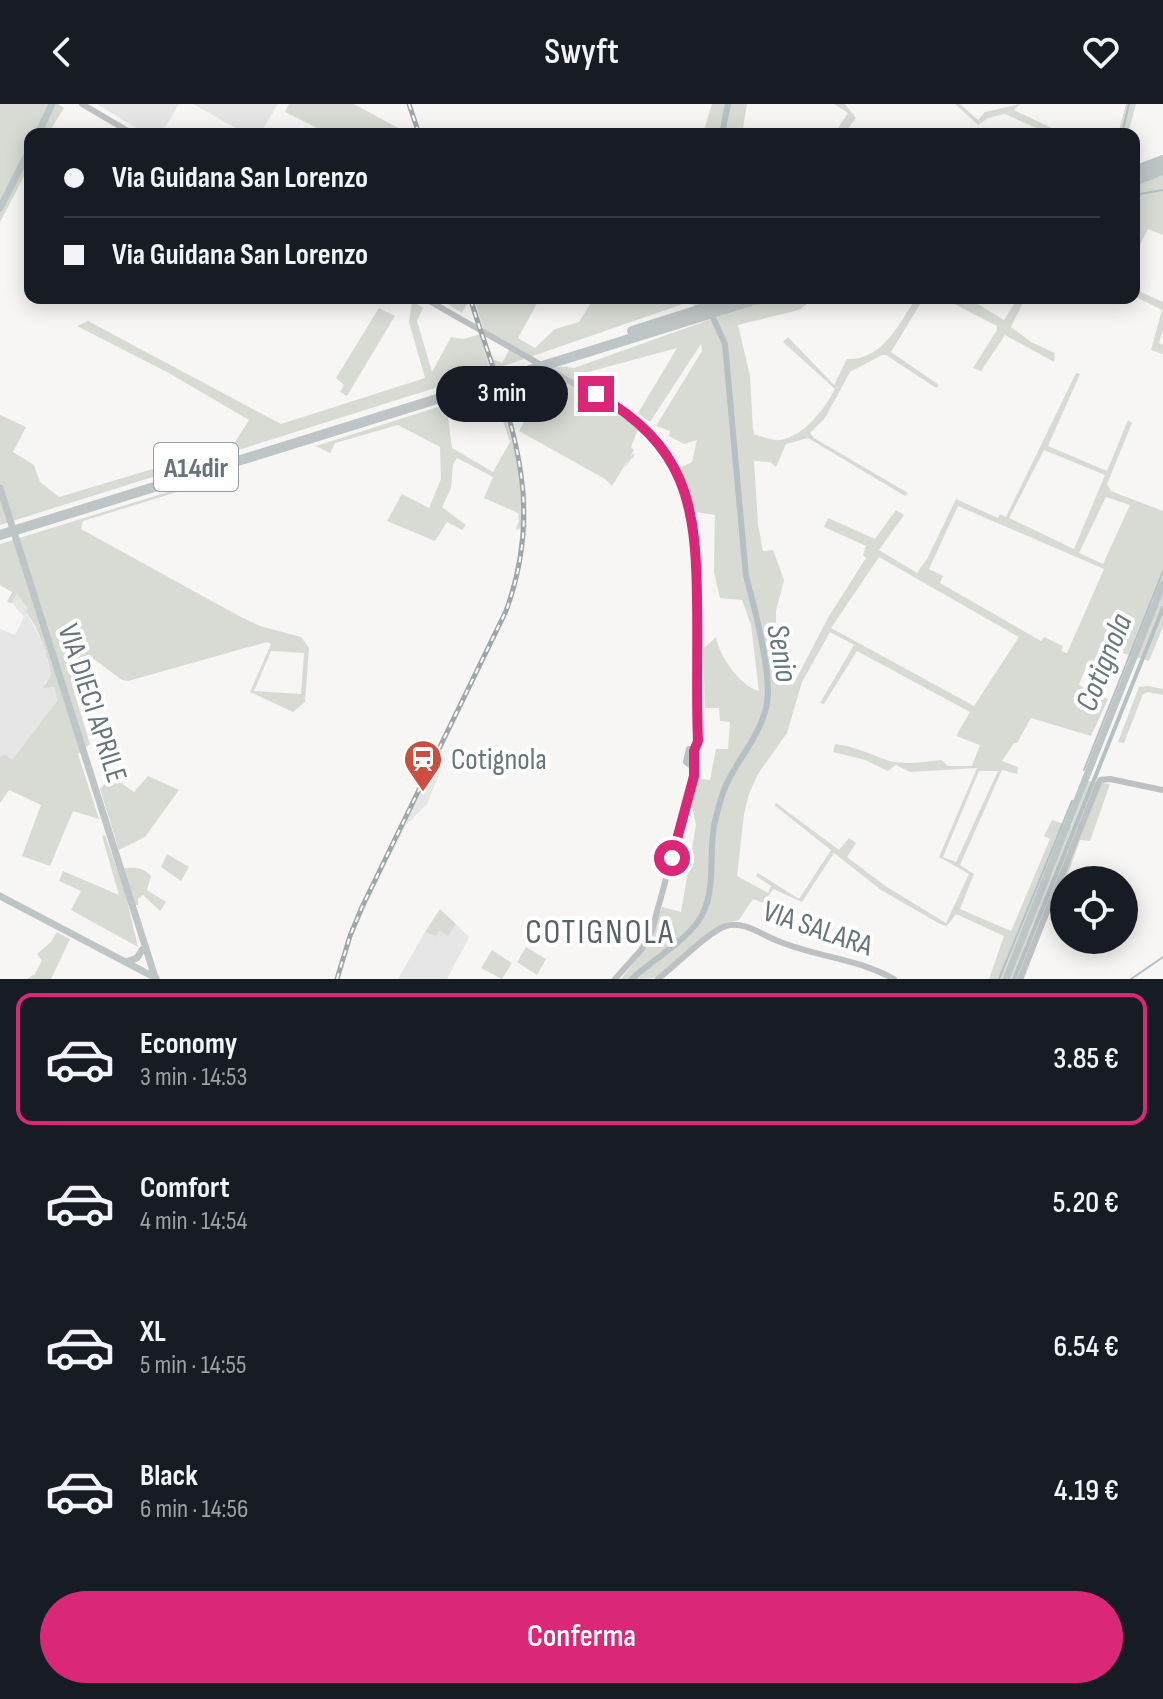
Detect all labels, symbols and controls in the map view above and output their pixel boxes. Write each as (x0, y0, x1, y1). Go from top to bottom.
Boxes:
icon: back (40, 30, 84, 74)
icon: heart (1079, 30, 1123, 74)
text: Swyft (544, 31, 619, 74)
text: Via Guidana San Lorenzo (112, 160, 368, 196)
text: Via Guidana San Lorenzo (112, 237, 368, 273)
callout: 3 min (436, 366, 568, 422)
route end (578, 376, 614, 412)
text: 3 min (478, 378, 526, 409)
road number: A14dir (154, 443, 238, 491)
water label: Cotignola (1067, 608, 1141, 717)
street label: VIA DIECI APRILE (50, 620, 135, 787)
water label: Senio (757, 621, 806, 685)
station icon: Cotignola (402, 738, 444, 793)
place label: Cotignola (451, 742, 547, 778)
route start (654, 840, 690, 876)
map controls (1050, 866, 1138, 954)
button: locate (1050, 866, 1138, 954)
street label: VIA SALARA (758, 893, 877, 964)
district label: COTIGNOLA (525, 912, 675, 953)
icon: car (44, 1023, 116, 1095)
text: Economy (140, 1026, 237, 1062)
text: 3.85 € (1053, 1041, 1119, 1077)
text: 3 min · 14:53 (140, 1062, 247, 1093)
icon: car (44, 1167, 116, 1239)
text: Comfort (140, 1170, 230, 1206)
text: 5.20 € (1053, 1185, 1119, 1221)
text: 4 min · 14:54 (140, 1206, 247, 1237)
icon: car (44, 1311, 116, 1383)
text: XL (140, 1314, 166, 1350)
text: 6.54 € (1054, 1329, 1119, 1365)
text: 5 min · 14:55 (140, 1350, 246, 1381)
icon: car (44, 1455, 116, 1527)
text: Black (140, 1458, 198, 1494)
text: 4.19 € (1054, 1473, 1119, 1509)
text: 6 min · 14:56 (140, 1494, 248, 1525)
button: Conferma (40, 1591, 1123, 1683)

